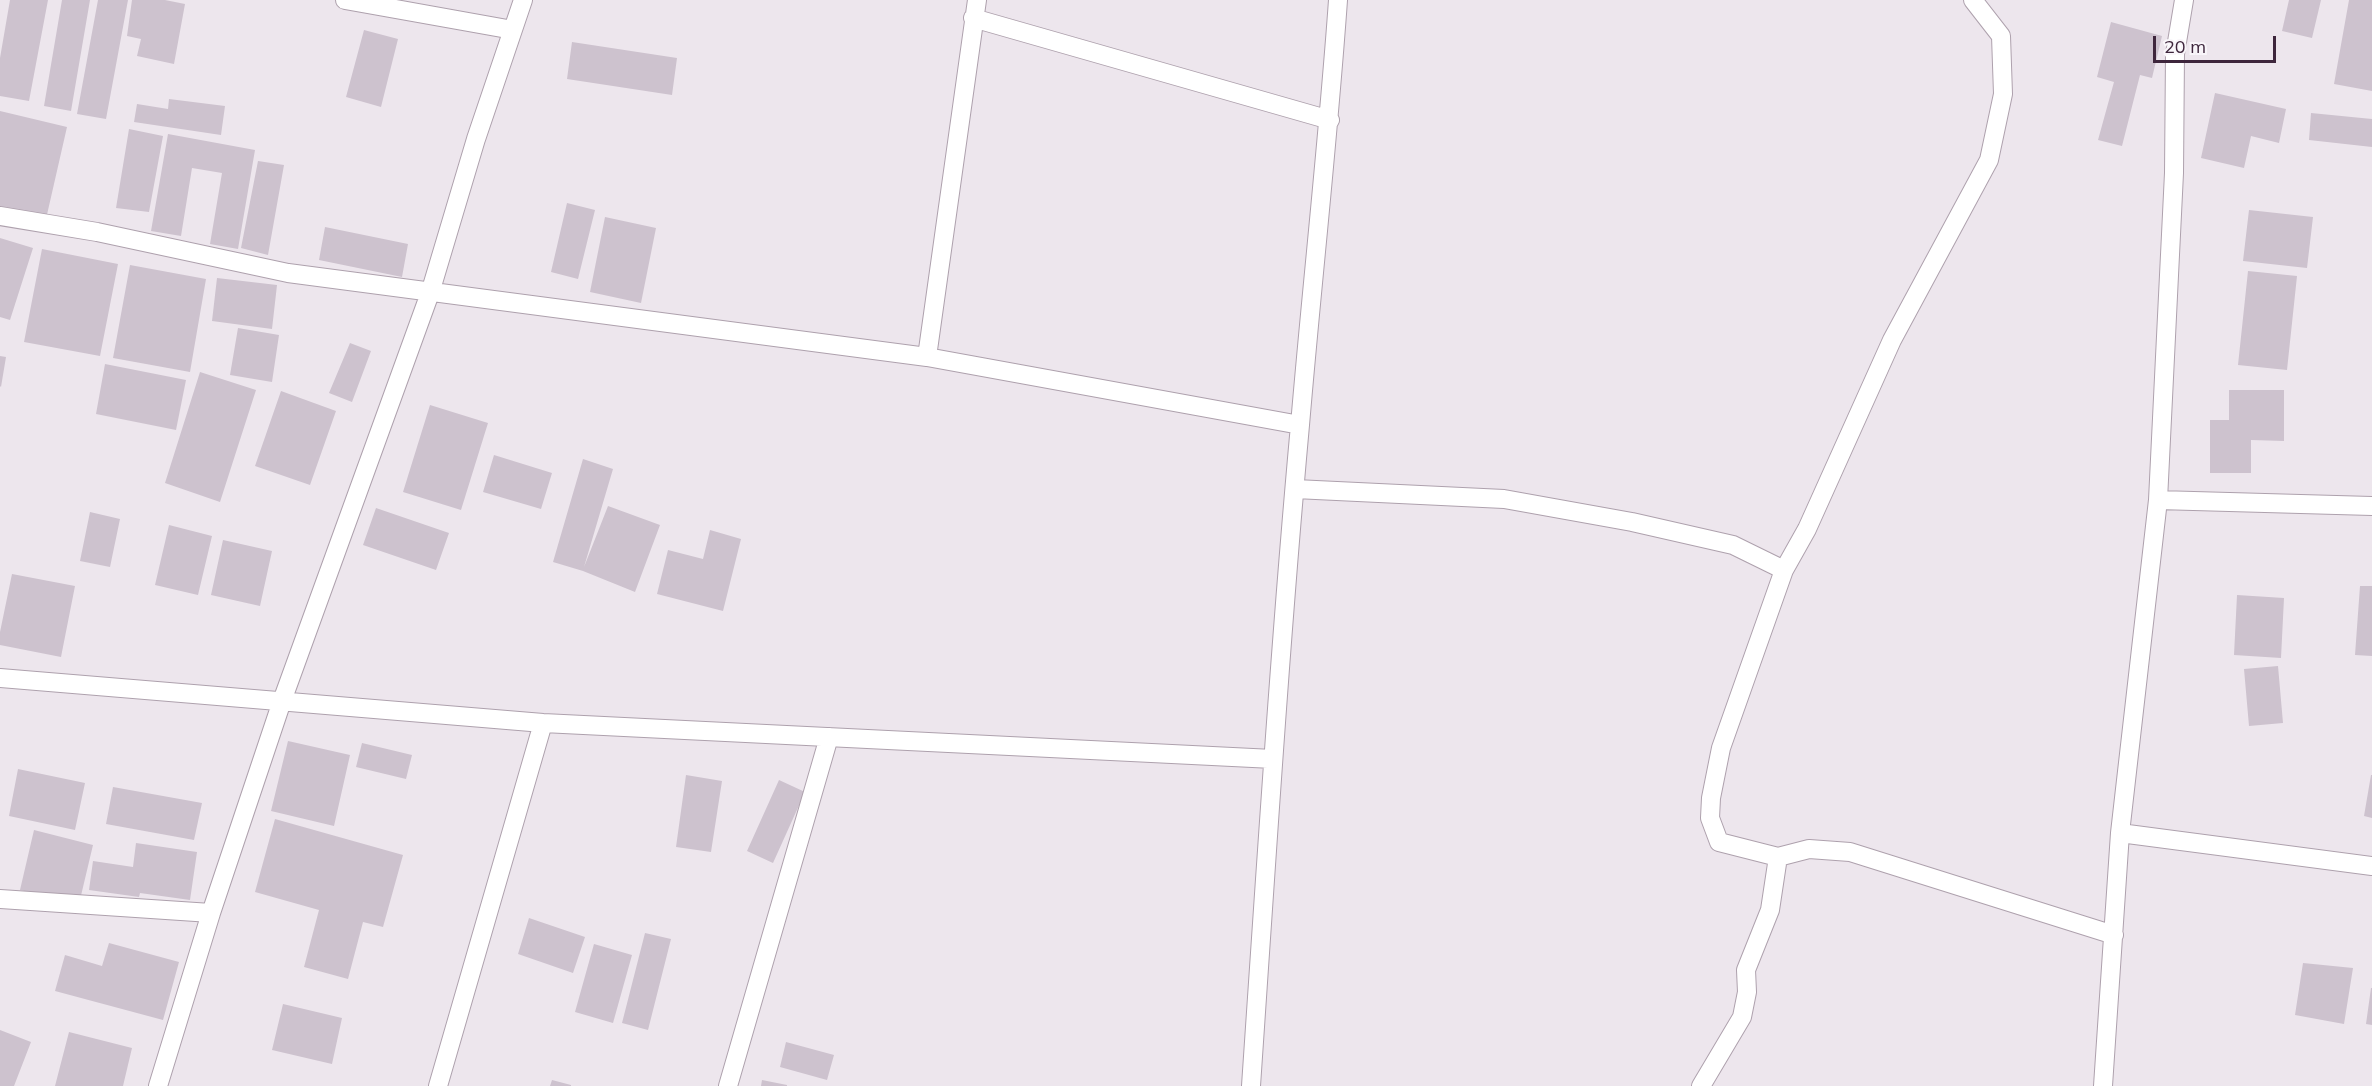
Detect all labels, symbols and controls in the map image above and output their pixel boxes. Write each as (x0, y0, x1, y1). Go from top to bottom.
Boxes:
scale bar (2156, 24, 2279, 62)
text: 20 m (2164, 35, 2206, 58)

